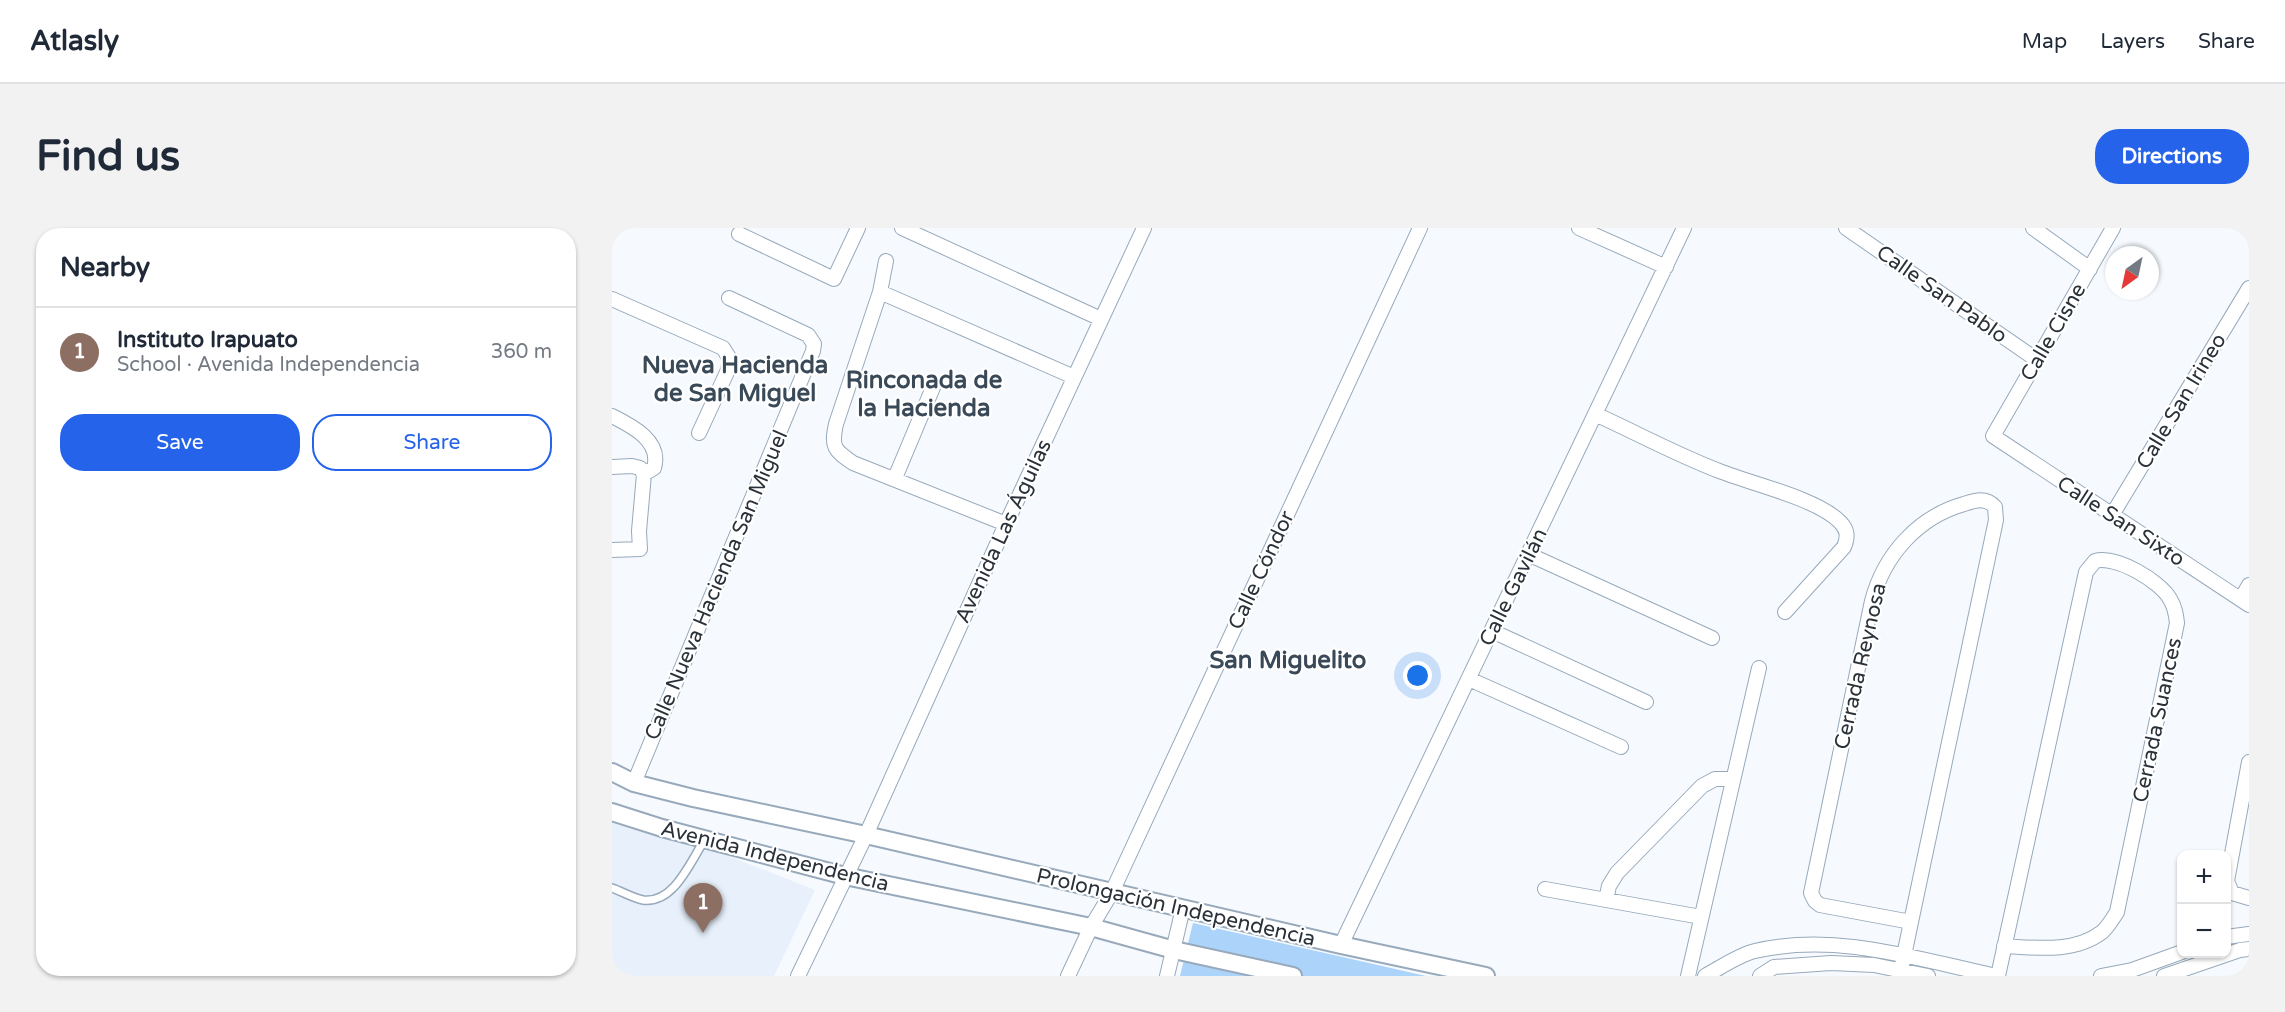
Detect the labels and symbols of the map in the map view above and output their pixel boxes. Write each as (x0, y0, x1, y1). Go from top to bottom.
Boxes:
street label: Calle San Pablo (1872, 240, 2012, 349)
north arrow (2105, 246, 2159, 300)
street label: Calle Cisne (2015, 279, 2092, 386)
street label: Calle San Irineo (2131, 329, 2232, 474)
district label: Nueva Hacienda de San Miguel (642, 351, 828, 408)
district label: Rinconada de la Hacienda (846, 366, 1003, 423)
street label: Calle Nueva Hacienda San Miguel (640, 426, 793, 744)
street label: Avenida Las Águilas (950, 436, 1057, 627)
street label: Calle San Sixto (2052, 471, 2189, 572)
street label: Calle Cóndor (1223, 507, 1300, 634)
street label: Calle Gavilán (1474, 524, 1553, 650)
street label: Cerrada Reynosa (1829, 580, 1892, 752)
street label: Cerrada Suances (2128, 635, 2187, 805)
district label: San Miguelito (1210, 646, 1366, 675)
your location (1403, 661, 1432, 690)
street label: Avenida Independencia (658, 816, 891, 897)
street label: Prolongación Independencia (1034, 863, 1318, 952)
pin: 1 (684, 884, 722, 933)

